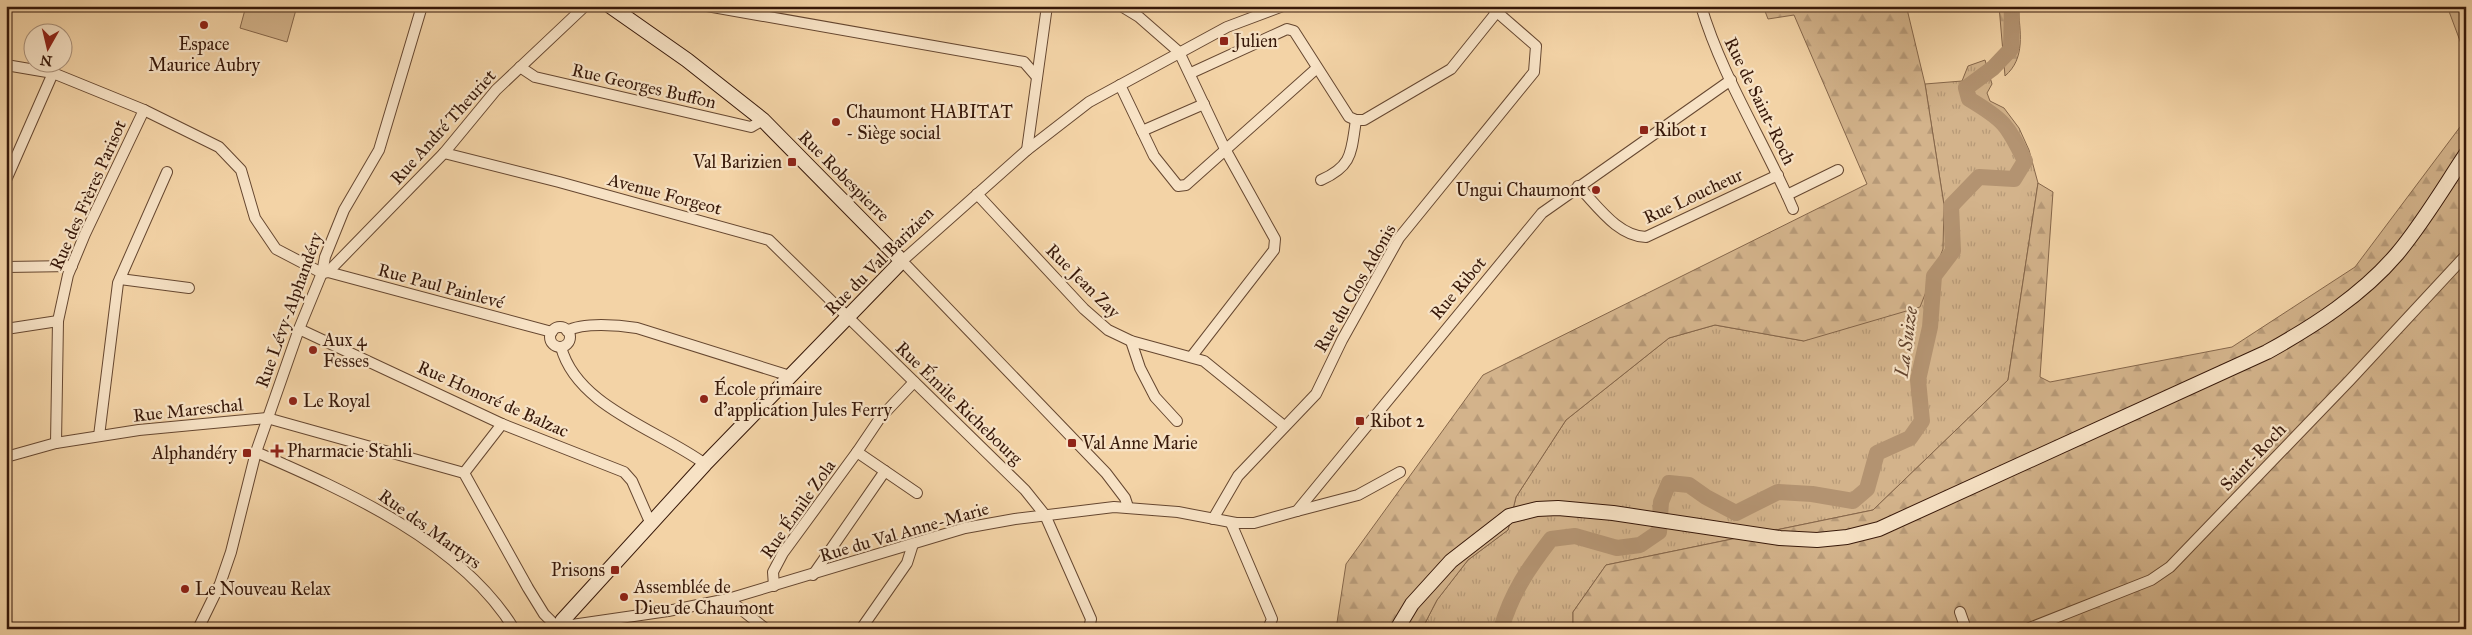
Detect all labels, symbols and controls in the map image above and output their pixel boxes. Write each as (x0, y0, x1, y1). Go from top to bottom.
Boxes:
marker: Espace Maurice Aubry (198, 19, 210, 31)
north arrow (22, 22, 72, 72)
place label: Julien (1232, 30, 1278, 53)
place label: Espace Maurice Aubry (148, 33, 260, 76)
street label: Rue de Saint-Roch (1720, 33, 1800, 169)
marker: Julien (1218, 35, 1230, 47)
text: N (39, 51, 53, 70)
street label: Rue Georges Buffon (569, 59, 719, 114)
street label: Rue André Theuriet (386, 64, 501, 189)
place label: Chaumont HABITAT - Siège social (846, 101, 1013, 145)
street label: Rue des Frères Parisot (45, 116, 131, 273)
marker: Chaumont HABITAT - Siège social (830, 116, 842, 128)
place label: Ribot 1 (1654, 119, 1707, 141)
marker: Ribot 1 (1638, 124, 1650, 136)
street label: Rue Robespierre (794, 126, 894, 226)
place label: Val Barizien (692, 151, 782, 173)
marker: Val Barizien (786, 156, 798, 168)
street label: Rue Loucheur (1640, 163, 1746, 229)
street label: Avenue Forgeot (605, 168, 725, 221)
place label: Ungui Chaumont (1456, 179, 1587, 202)
marker: Ungui Chaumont (1590, 184, 1602, 196)
street label: Rue du Val Barizien (820, 202, 938, 320)
street label: Rue du Clos Adonis (1309, 220, 1401, 356)
street label: Rue Lévy-Alphandéry (251, 229, 328, 391)
street label: Rue Jean Zay (1041, 239, 1125, 324)
street label: Rue Ribot (1425, 252, 1491, 324)
street label: Rue Paul Painlevé (375, 259, 507, 314)
water label: La Suize (1890, 304, 1922, 380)
place label: Aux 4 Fesses (322, 329, 369, 372)
street label: Rue Émile Richebourg (890, 335, 1029, 470)
marker: Aux 4 Fesses (307, 344, 319, 356)
street label: Rue Honoré de Balzac (414, 356, 572, 442)
place label: École primaire d'application Jules Ferry (714, 376, 892, 422)
place label: Le Royal (303, 390, 370, 412)
street label: Rue Mareschal (132, 393, 244, 427)
marker: École primaire d'application Jules Ferry (698, 393, 710, 405)
marker: Le Royal (287, 395, 299, 407)
place label: Ribot 2 (1370, 410, 1425, 432)
marker: Ribot 2 (1354, 415, 1366, 427)
street label: Saint-Roch (2215, 419, 2291, 495)
place label: Val Anne Marie (1081, 432, 1198, 454)
marker: Val Anne Marie (1066, 437, 1078, 449)
place label: Pharmacie Stahli (287, 440, 412, 462)
place label: Alphandéry (151, 442, 238, 464)
marker: Pharmacie Stahli (271, 445, 283, 457)
marker: Alphandéry (241, 447, 253, 459)
street label: Rue Émile Zola (754, 454, 840, 563)
street label: Rue des Martyrs (374, 484, 486, 574)
street label: Rue du Val Anne-Marie (817, 497, 991, 567)
place label: Prisons (551, 559, 605, 581)
marker: Prisons (609, 564, 621, 576)
place label: Assemblée de Dieu de Chaumont (633, 576, 775, 619)
place label: Le Nouveau Relax (195, 578, 331, 600)
marker: Le Nouveau Relax (179, 583, 191, 595)
marker: Assemblée de Dieu de Chaumont (618, 591, 630, 603)

